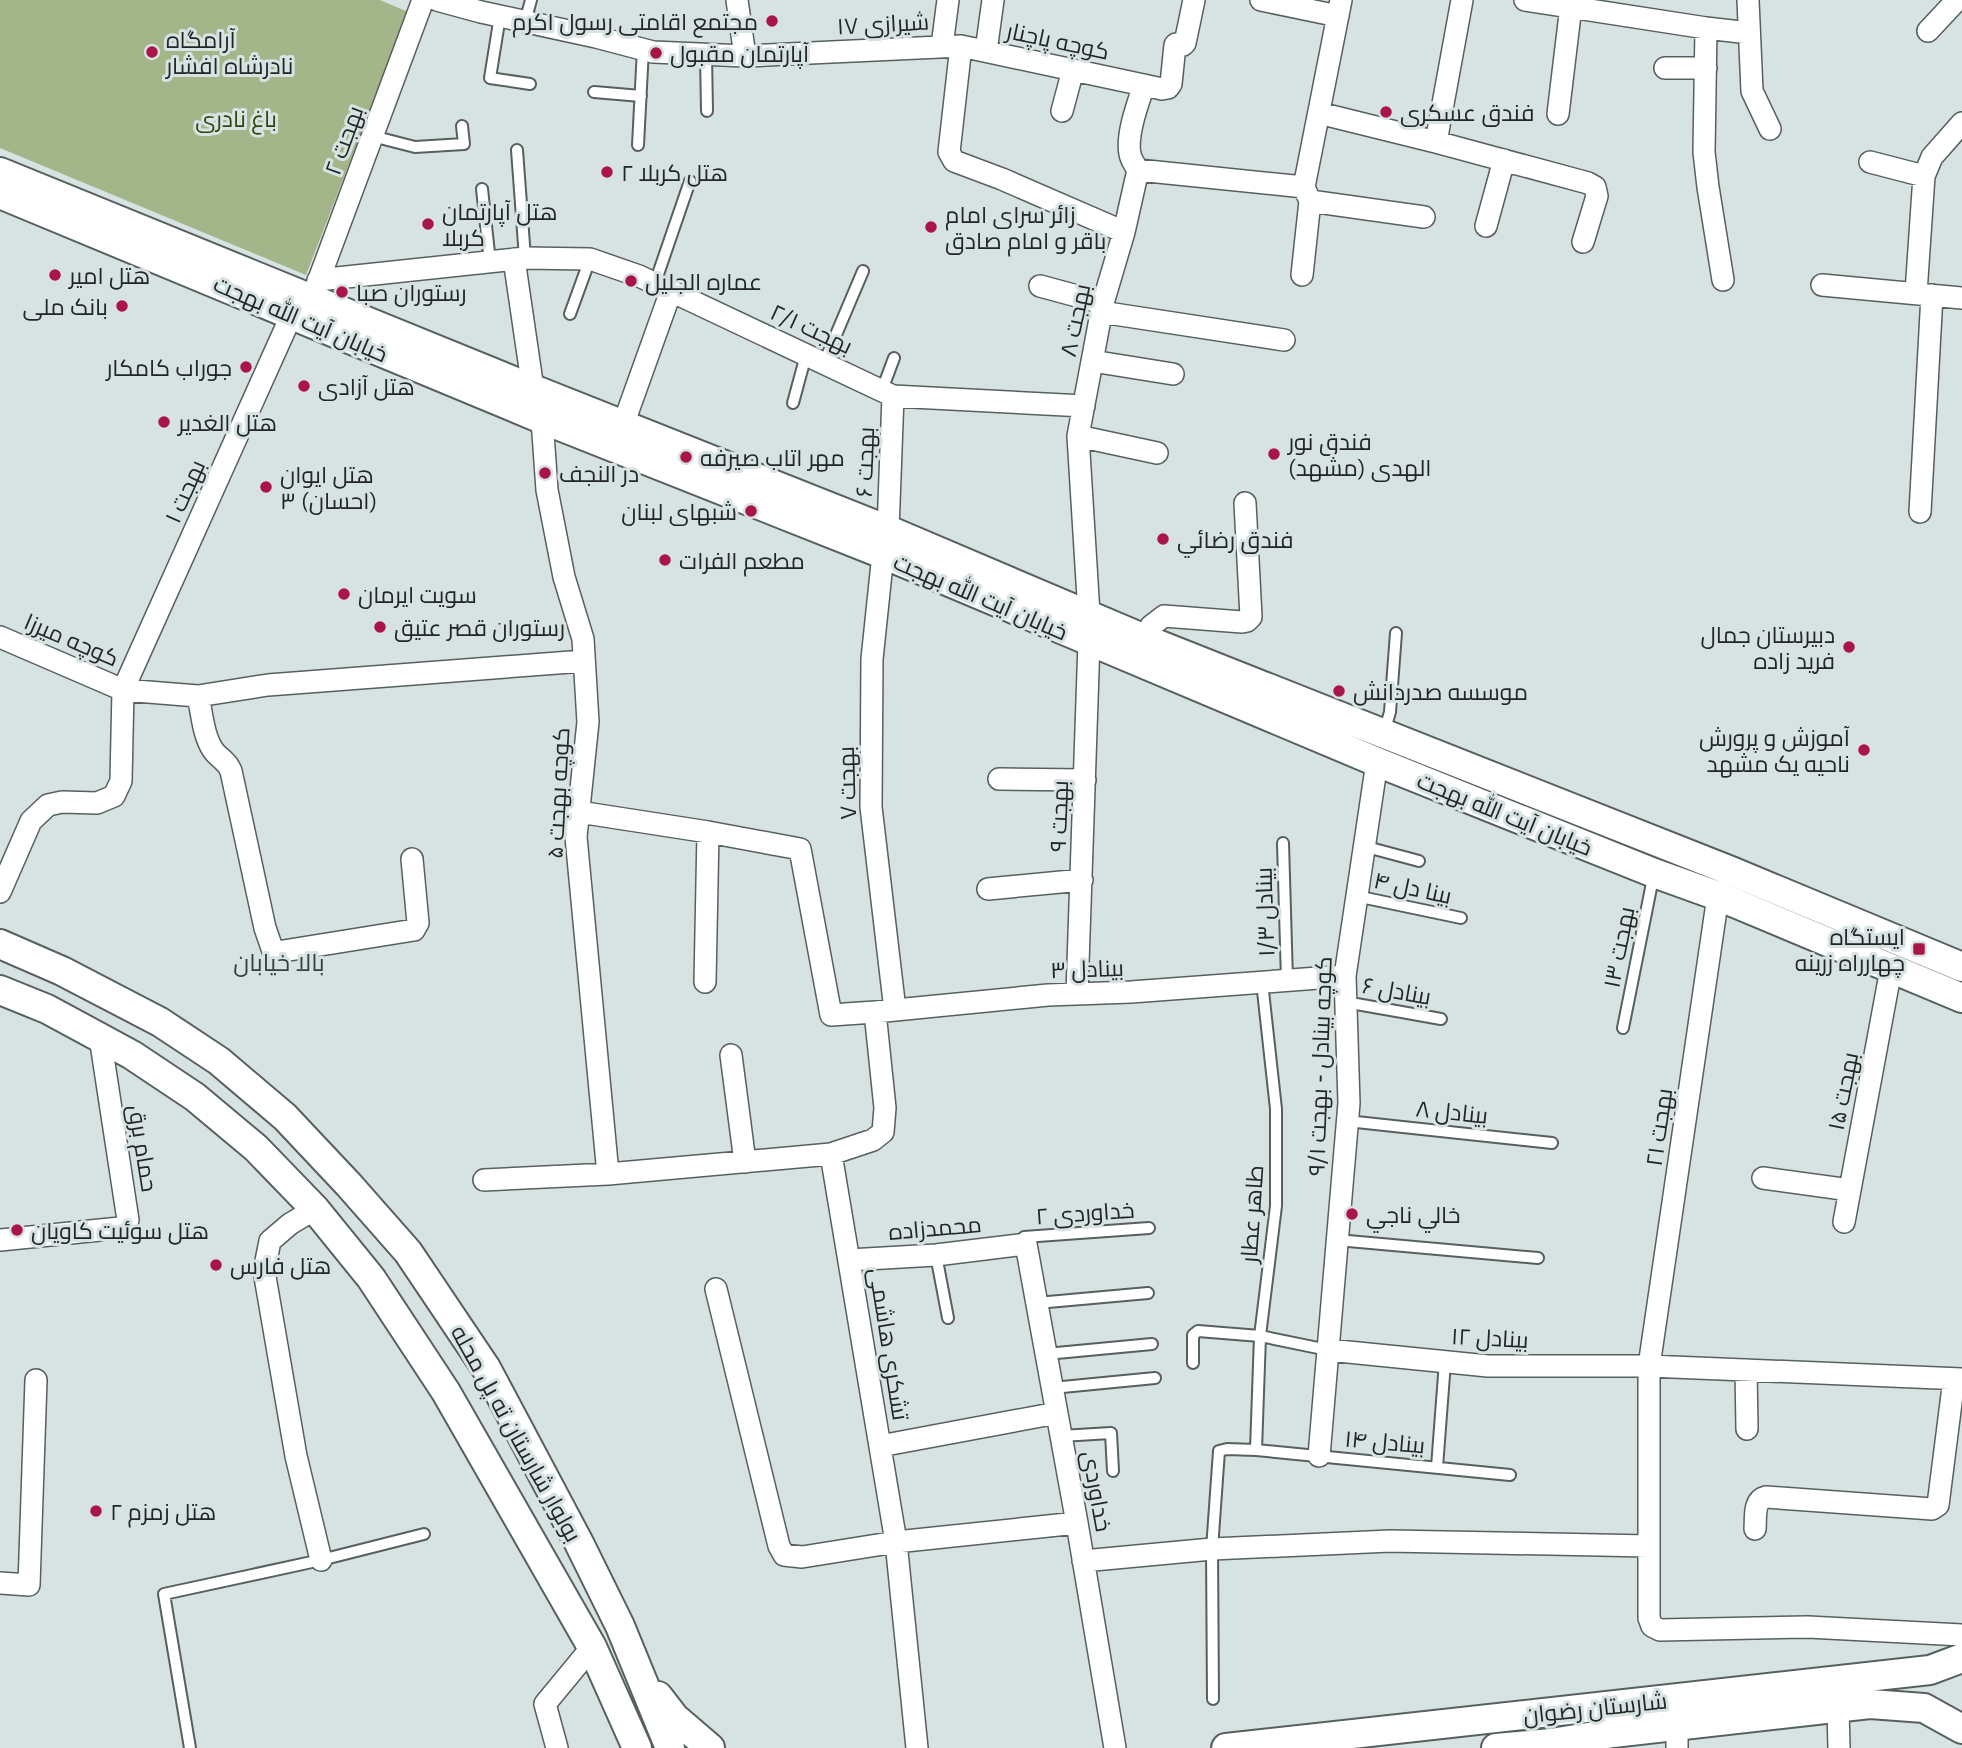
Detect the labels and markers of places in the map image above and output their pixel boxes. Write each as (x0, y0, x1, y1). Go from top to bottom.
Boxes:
place label: مجتمع اقامتی رسول اکرم (512, 6, 758, 38)
marker: مجتمع اقامتی رسول اکرم (764, 13, 780, 29)
place label: آرامگاه نادرشاه افشار (164, 24, 294, 80)
place label: آپارتمان مقبول (670, 38, 809, 69)
marker: آرامگاه نادرشاه افشار (144, 44, 160, 60)
marker: آپارتمان مقبول (648, 45, 664, 61)
place label: فندق عسکری (1400, 97, 1534, 127)
marker: فندق عسکری (1378, 104, 1394, 120)
place label: هتل کربلا ۲ (621, 157, 728, 187)
marker: هتل کربلا ۲ (599, 164, 615, 180)
place label: هتل آپارتمان کربلا (442, 196, 558, 252)
place label: زائر سرای امام باقر و امام صادق (945, 199, 1106, 257)
marker: هتل آپارتمان کربلا (420, 216, 436, 232)
marker: زائر سرای امام باقر و امام صادق (923, 219, 939, 235)
place label: هتل امیر (67, 260, 150, 290)
place label: عماره الجلیل (645, 266, 762, 296)
marker: هتل امیر (47, 267, 63, 283)
marker: عماره الجلیل (623, 273, 639, 289)
place label: رستوران صبا (356, 277, 467, 307)
marker: رستوران صبا (334, 284, 350, 300)
place label: بانک ملی (23, 291, 108, 321)
marker: بانک ملی (114, 298, 130, 314)
place label: جوراب کامکار (104, 352, 232, 382)
marker: جوراب کامکار (238, 359, 254, 375)
place label: هتل آزادی (318, 371, 415, 401)
marker: هتل آزادی (296, 378, 312, 394)
place label: هتل الغدیر (176, 407, 277, 437)
marker: هتل الغدیر (156, 414, 172, 430)
place label: فندق نور الهدى (مشهد) (1286, 426, 1431, 482)
place label: مهر اتاب صيرفه (700, 442, 845, 472)
marker: فندق نور الهدى (مشهد) (1266, 446, 1282, 462)
marker: مهر اتاب صيرفه (678, 449, 694, 465)
place label: در النجف (559, 458, 639, 488)
place label: هتل ایوان ۳ (احسان) (280, 459, 377, 515)
marker: در النجف (537, 465, 553, 481)
marker: هتل ایوان ۳ (احسان) (258, 479, 274, 495)
place label: شبهای لبنان (621, 496, 737, 526)
marker: شبهای لبنان (743, 503, 759, 519)
place label: فندق رضائي (1177, 524, 1293, 558)
marker: فندق رضائي (1155, 531, 1171, 547)
place label: مطعم الفرات (679, 545, 805, 577)
marker: مطعم الفرات (657, 552, 673, 568)
place label: سویت ایرمان (358, 579, 477, 609)
marker: سویت ایرمان (336, 586, 352, 602)
place label: رستوران قصر عتیق (394, 612, 565, 642)
marker: رستوران قصر عتیق (372, 619, 388, 635)
place label: دبیرستان جمال فرید زاده (1700, 619, 1835, 675)
marker: دبیرستان جمال فرید زاده (1841, 639, 1857, 655)
place label: موسسه صدردانش (1353, 676, 1528, 706)
marker: موسسه صدردانش (1331, 683, 1347, 699)
place label: آموزش و پرورش ناحیه یک مشهد (1699, 722, 1850, 778)
marker: آموزش و پرورش ناحیه یک مشهد (1856, 742, 1872, 758)
place label: ایستگاه چهارراه زرینه (1795, 921, 1905, 978)
marker: ایستگاه چهارراه زرینه (1911, 941, 1927, 957)
place label: خالي ناجي (1366, 1199, 1460, 1233)
marker: خالي ناجي (1344, 1206, 1360, 1222)
place label: هتل سوئیت کاویان (31, 1215, 209, 1245)
marker: هتل سوئیت کاویان (9, 1222, 25, 1238)
place label: هتل فارس (230, 1250, 331, 1280)
marker: هتل فارس (208, 1257, 224, 1273)
place label: هتل زمزم ۲ (110, 1496, 216, 1528)
marker: هتل زمزم ۲ (88, 1503, 104, 1519)

